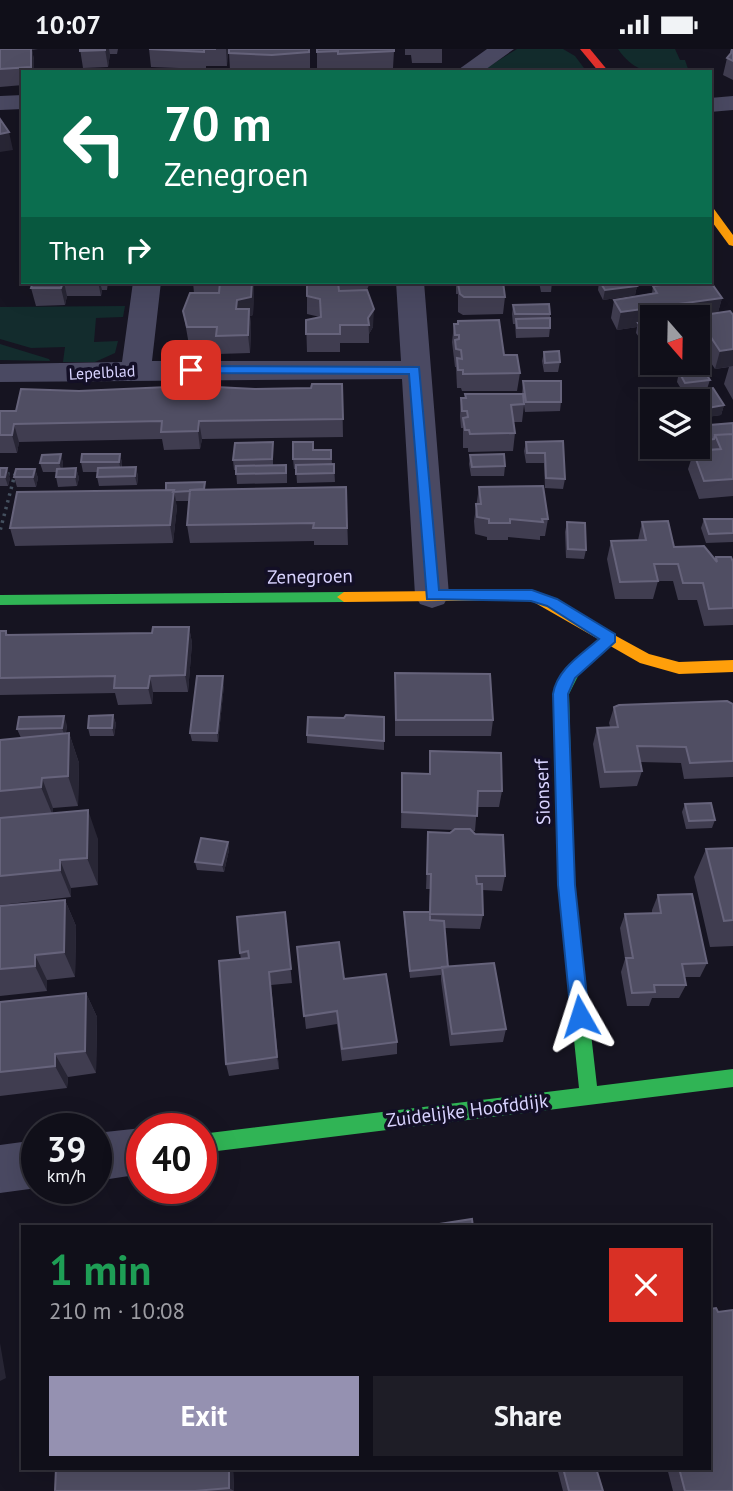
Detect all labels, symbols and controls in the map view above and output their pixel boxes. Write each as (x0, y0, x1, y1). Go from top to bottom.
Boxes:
text: 10:07 (35, 8, 101, 41)
text: 70 m (164, 91, 271, 155)
icon: left (49, 98, 140, 189)
text: Zenegroen (164, 153, 308, 195)
icon: right (119, 231, 157, 269)
text: Then (49, 234, 105, 267)
north arrow (640, 305, 710, 375)
map controls (640, 305, 710, 459)
pin (161, 340, 221, 400)
icon: arrive (172, 351, 210, 389)
street label: Lepelblad (68, 360, 136, 384)
button: layers (640, 389, 710, 459)
street label: Zenegroen (267, 563, 353, 589)
street label: Sionserf (529, 758, 555, 825)
position arrow (543, 979, 617, 1053)
street label: Zuidelijke Hoofddijk (385, 1088, 549, 1132)
speed limit sign: 40 (126, 1113, 217, 1204)
text: 39 (47, 1126, 86, 1172)
text: km/h (47, 1164, 86, 1187)
text: 1 min (49, 1242, 151, 1297)
button: close (609, 1248, 683, 1322)
text: 210 m · 10:08 (49, 1296, 185, 1325)
button: Exit (49, 1376, 359, 1456)
button: Share (373, 1376, 683, 1456)

